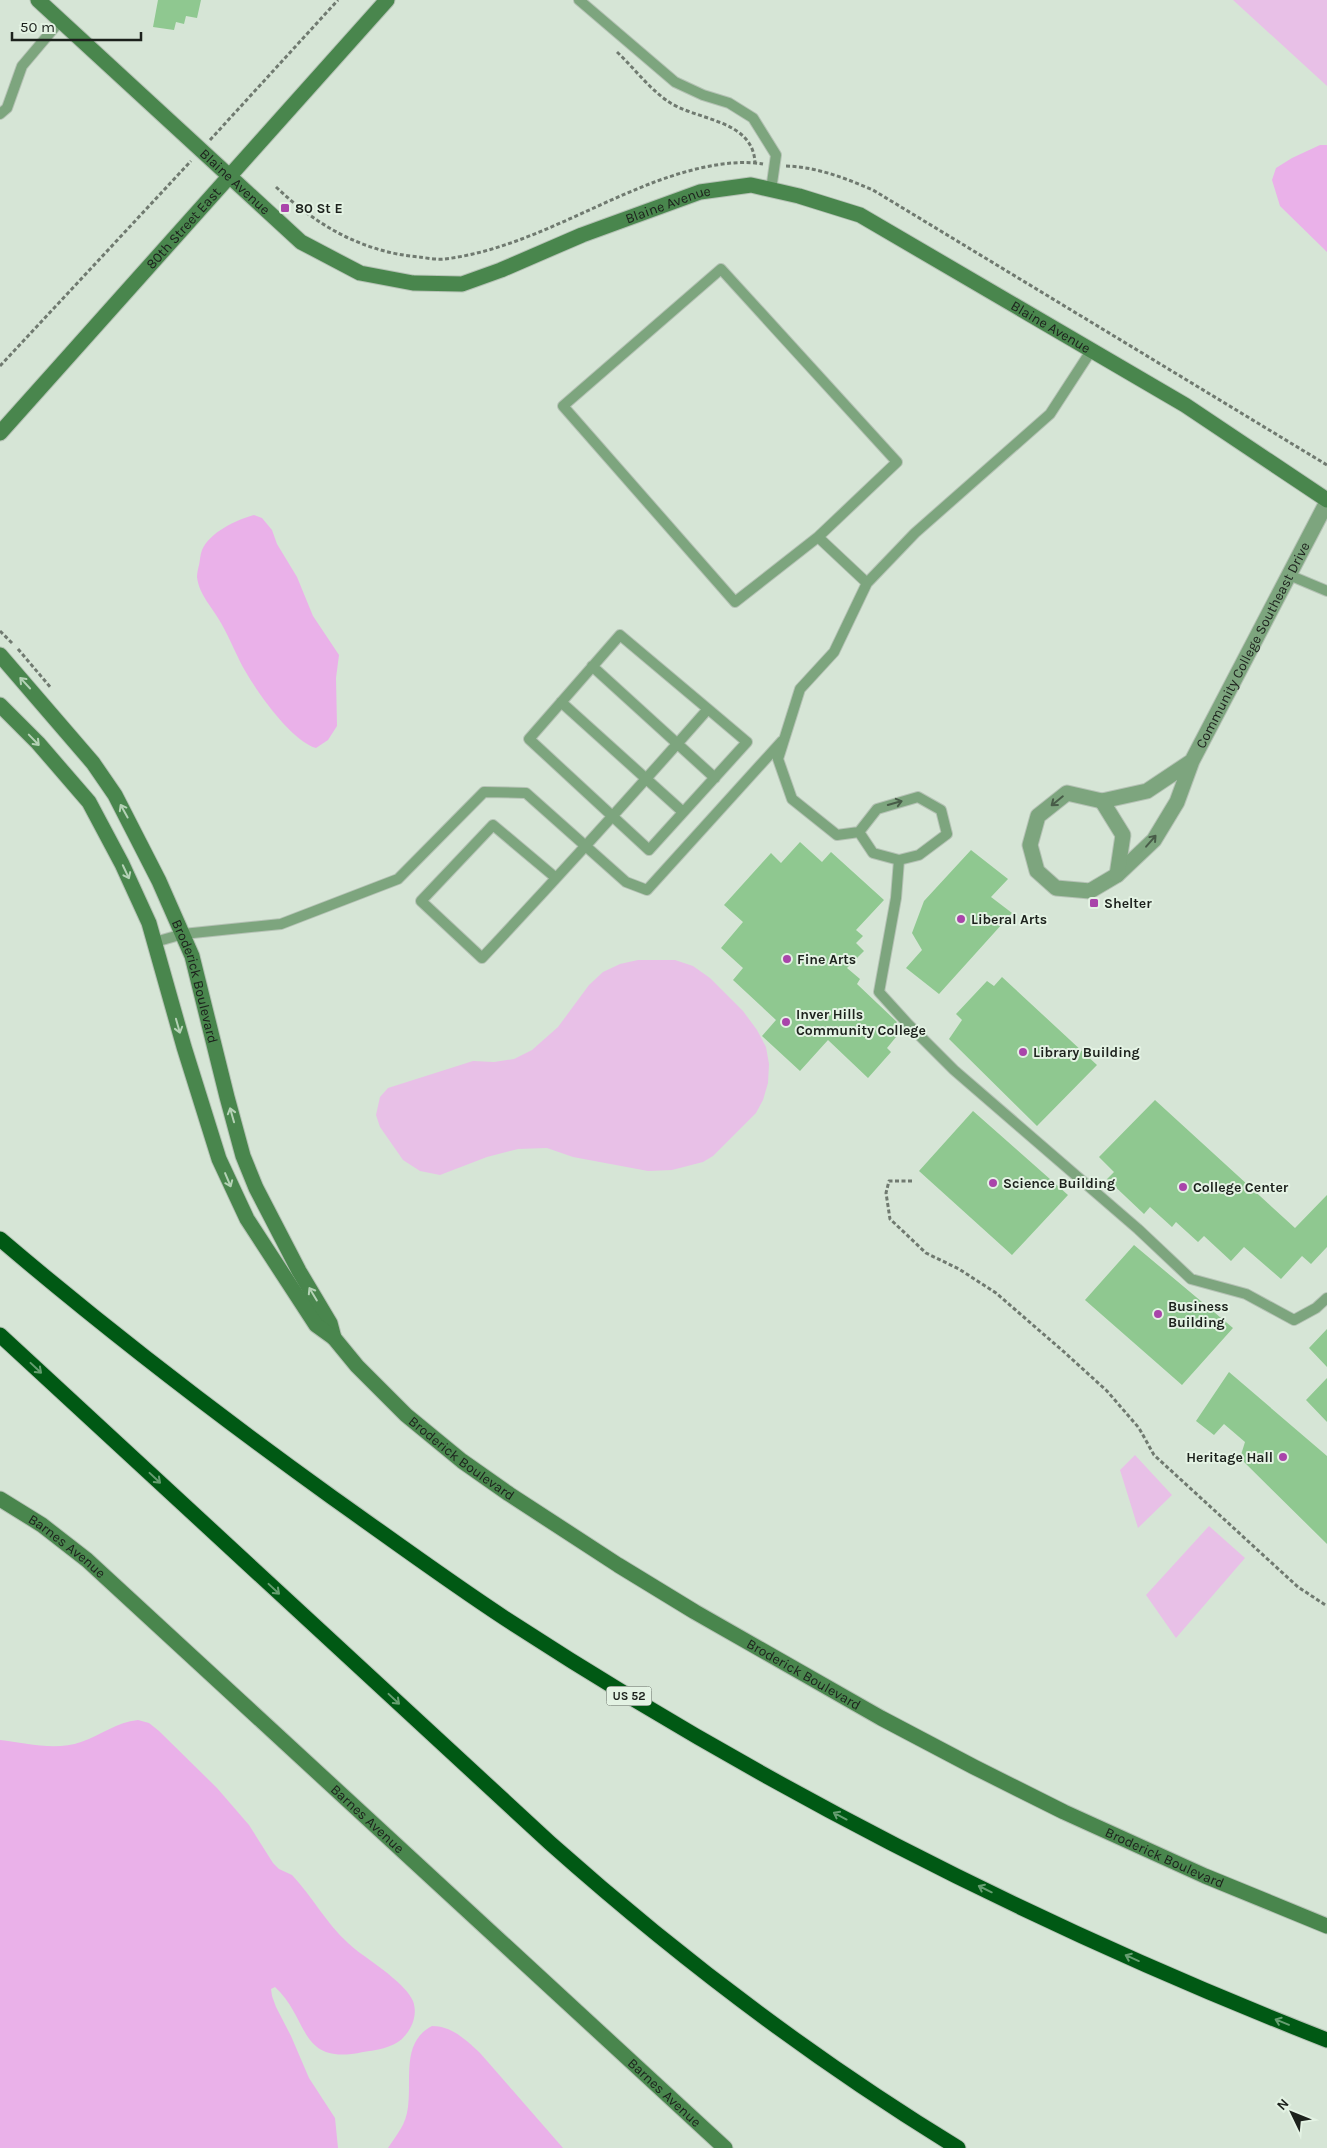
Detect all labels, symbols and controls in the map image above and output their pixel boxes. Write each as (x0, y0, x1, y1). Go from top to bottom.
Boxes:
scale bar (12, 10, 141, 42)
text: 50 m (20, 18, 55, 36)
street label: Blaine Avenue (196, 145, 274, 218)
street label: Blaine Avenue (623, 183, 712, 228)
street label: 80th Street East (143, 184, 225, 273)
place label: 80 St E (295, 200, 343, 217)
marker: 80 St E (279, 202, 291, 214)
street label: Blaine Avenue (1008, 297, 1094, 357)
street label: Community College Southeast Drive (1192, 539, 1314, 751)
one-way arrow (19, 677, 31, 690)
one-way arrow (28, 734, 40, 746)
one-way arrow (1051, 795, 1064, 806)
one-way arrow (886, 798, 902, 808)
one-way arrow (119, 804, 128, 819)
one-way arrow (1146, 835, 1157, 848)
one-way arrow (122, 864, 132, 879)
place label: Shelter (1104, 895, 1152, 912)
marker: Shelter (1088, 897, 1100, 909)
place label: Liberal Arts (971, 911, 1047, 928)
marker: Liberal Arts (955, 913, 967, 925)
street label: Broderick Boulevard (168, 917, 221, 1045)
place label: Fine Arts (797, 951, 856, 968)
marker: Fine Arts (781, 953, 793, 965)
place label: Inver Hills Community College (796, 1006, 926, 1039)
marker: Inver Hills Community College (780, 1016, 792, 1028)
one-way arrow (174, 1018, 183, 1034)
place label: Library Building (1033, 1044, 1140, 1061)
marker: Library Building (1017, 1046, 1029, 1058)
one-way arrow (227, 1107, 236, 1123)
one-way arrow (224, 1173, 233, 1188)
place label: Science Building (1003, 1175, 1115, 1192)
marker: Science Building (987, 1177, 999, 1189)
place label: College Center (1193, 1179, 1289, 1196)
marker: College Center (1177, 1181, 1189, 1193)
one-way arrow (308, 1287, 318, 1301)
place label: Business Building (1168, 1298, 1229, 1331)
marker: Business Building (1152, 1308, 1164, 1320)
one-way arrow (29, 1362, 42, 1374)
street label: Broderick Boulevard (405, 1413, 518, 1504)
place label: Heritage Hall (1186, 1449, 1273, 1466)
marker: Heritage Hall (1277, 1451, 1289, 1463)
one-way arrow (149, 1472, 161, 1484)
street label: Barnes Avenue (25, 1511, 109, 1582)
one-way arrow (268, 1583, 281, 1595)
street label: Broderick Boulevard (744, 1635, 864, 1714)
road number: US 52 (606, 1686, 652, 1705)
one-way arrow (387, 1693, 400, 1705)
street label: Barnes Avenue (327, 1781, 408, 1857)
one-way arrow (833, 1811, 848, 1820)
street label: Broderick Boulevard (1102, 1824, 1227, 1892)
one-way arrow (978, 1884, 993, 1893)
one-way arrow (1125, 1952, 1140, 1962)
one-way arrow (1275, 2016, 1290, 2026)
street label: Barnes Avenue (624, 2055, 705, 2131)
north arrow (1267, 2088, 1317, 2138)
text: N (1273, 2095, 1293, 2114)

